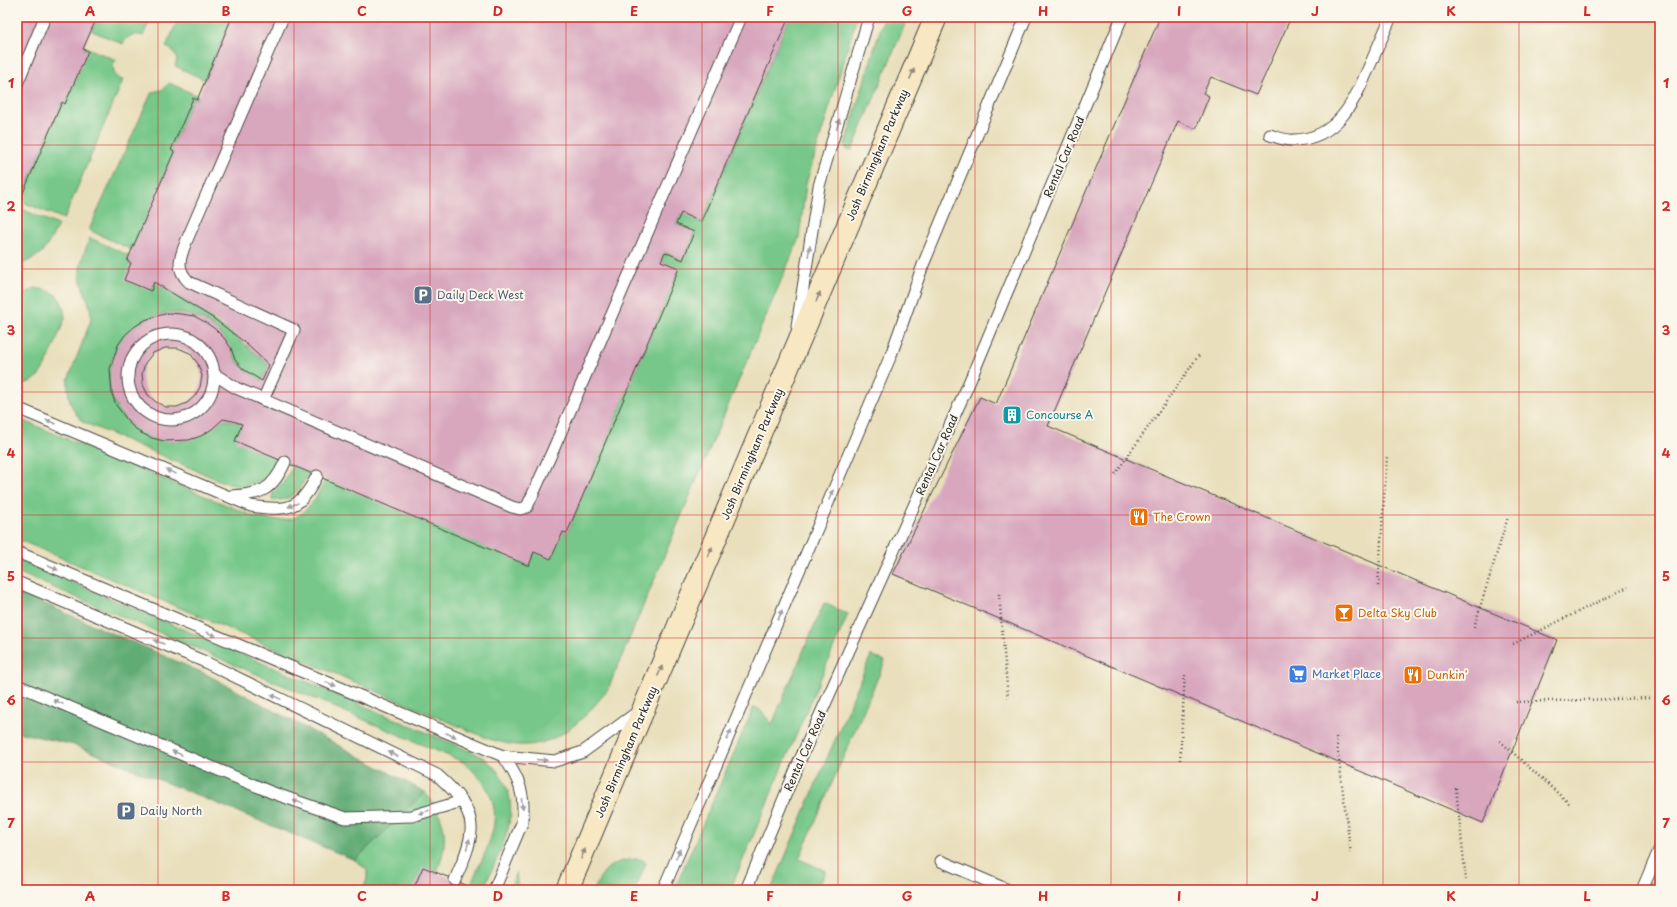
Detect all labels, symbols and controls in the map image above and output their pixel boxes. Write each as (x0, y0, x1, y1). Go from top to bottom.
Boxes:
text: A (85, 1, 95, 20)
text: B (222, 1, 231, 20)
text: C (357, 1, 367, 20)
text: D (493, 1, 503, 20)
text: E (630, 1, 638, 20)
text: F (766, 1, 774, 20)
text: G (902, 1, 912, 20)
text: H (1038, 1, 1048, 20)
text: I (1177, 1, 1181, 20)
text: J (1311, 1, 1319, 20)
text: K (1446, 1, 1456, 20)
text: L (1583, 1, 1591, 20)
one-way arrow (909, 67, 915, 79)
text: 1 (8, 73, 14, 92)
text: 1 (1663, 73, 1669, 92)
street label: Josh Birmingham Parkway (841, 86, 912, 223)
street label: Rental Car Road (1039, 114, 1088, 200)
one-way arrow (835, 118, 841, 130)
text: 2 (6, 196, 16, 215)
text: 2 (1661, 196, 1671, 215)
one-way arrow (806, 245, 812, 257)
parking icon: Daily Deck West (412, 284, 434, 306)
place label: Daily Deck West (437, 286, 524, 303)
one-way arrow (815, 290, 821, 302)
text: 3 (7, 320, 16, 339)
text: 3 (1662, 320, 1671, 339)
street label: Josh Birmingham Parkway (716, 385, 787, 522)
building icon: Concourse A (1001, 404, 1023, 426)
place label: Concourse A (1026, 406, 1094, 423)
street label: Rental Car Road (911, 412, 962, 498)
one-way arrow (45, 419, 56, 425)
text: 4 (7, 443, 16, 462)
text: 4 (1662, 443, 1671, 462)
one-way arrow (165, 469, 176, 475)
one-way arrow (828, 490, 834, 501)
one-way arrow (287, 502, 299, 508)
restaurant icon: The Crown (1128, 506, 1150, 528)
place label: The Crown (1153, 508, 1211, 525)
one-way arrow (708, 545, 714, 557)
one-way arrow (47, 565, 59, 571)
text: 5 (7, 566, 15, 585)
text: 5 (1662, 566, 1670, 585)
bar icon: Delta Sky Club (1333, 602, 1355, 624)
place label: Delta Sky Club (1358, 604, 1437, 621)
one-way arrow (777, 609, 783, 621)
one-way arrow (206, 632, 218, 638)
one-way arrow (153, 639, 164, 645)
supermarket icon: Market Place (1287, 663, 1309, 685)
restaurant icon: Dunkin' (1402, 664, 1424, 686)
one-way arrow (657, 665, 663, 677)
place label: Market Place (1312, 665, 1381, 682)
place label: Dunkin' (1427, 666, 1468, 683)
one-way arrow (326, 682, 338, 688)
street label: Josh Birmingham Parkway (590, 683, 661, 820)
text: 6 (6, 690, 16, 709)
text: 6 (1661, 690, 1671, 709)
one-way arrow (271, 694, 282, 700)
one-way arrow (51, 699, 63, 705)
street label: Rental Car Road (779, 708, 830, 794)
one-way arrow (726, 729, 732, 740)
one-way arrow (446, 732, 458, 738)
one-way arrow (172, 750, 183, 756)
one-way arrow (388, 751, 399, 757)
one-way arrow (536, 756, 548, 763)
one-way arrow (291, 798, 303, 804)
one-way arrow (519, 798, 526, 810)
parking icon: Daily North (115, 800, 137, 822)
place label: Daily North (140, 802, 202, 819)
one-way arrow (418, 809, 430, 815)
text: 7 (7, 813, 15, 832)
text: 7 (1662, 813, 1670, 832)
one-way arrow (465, 838, 471, 850)
one-way arrow (580, 848, 586, 860)
one-way arrow (675, 849, 681, 860)
text: A (85, 886, 95, 905)
text: B (222, 886, 231, 905)
text: C (357, 886, 367, 905)
text: D (493, 886, 503, 905)
text: E (630, 886, 638, 905)
text: F (766, 886, 774, 905)
text: G (902, 886, 912, 905)
text: H (1038, 886, 1048, 905)
text: I (1177, 886, 1181, 905)
text: J (1311, 886, 1319, 905)
text: K (1446, 886, 1456, 905)
text: L (1583, 886, 1591, 905)

